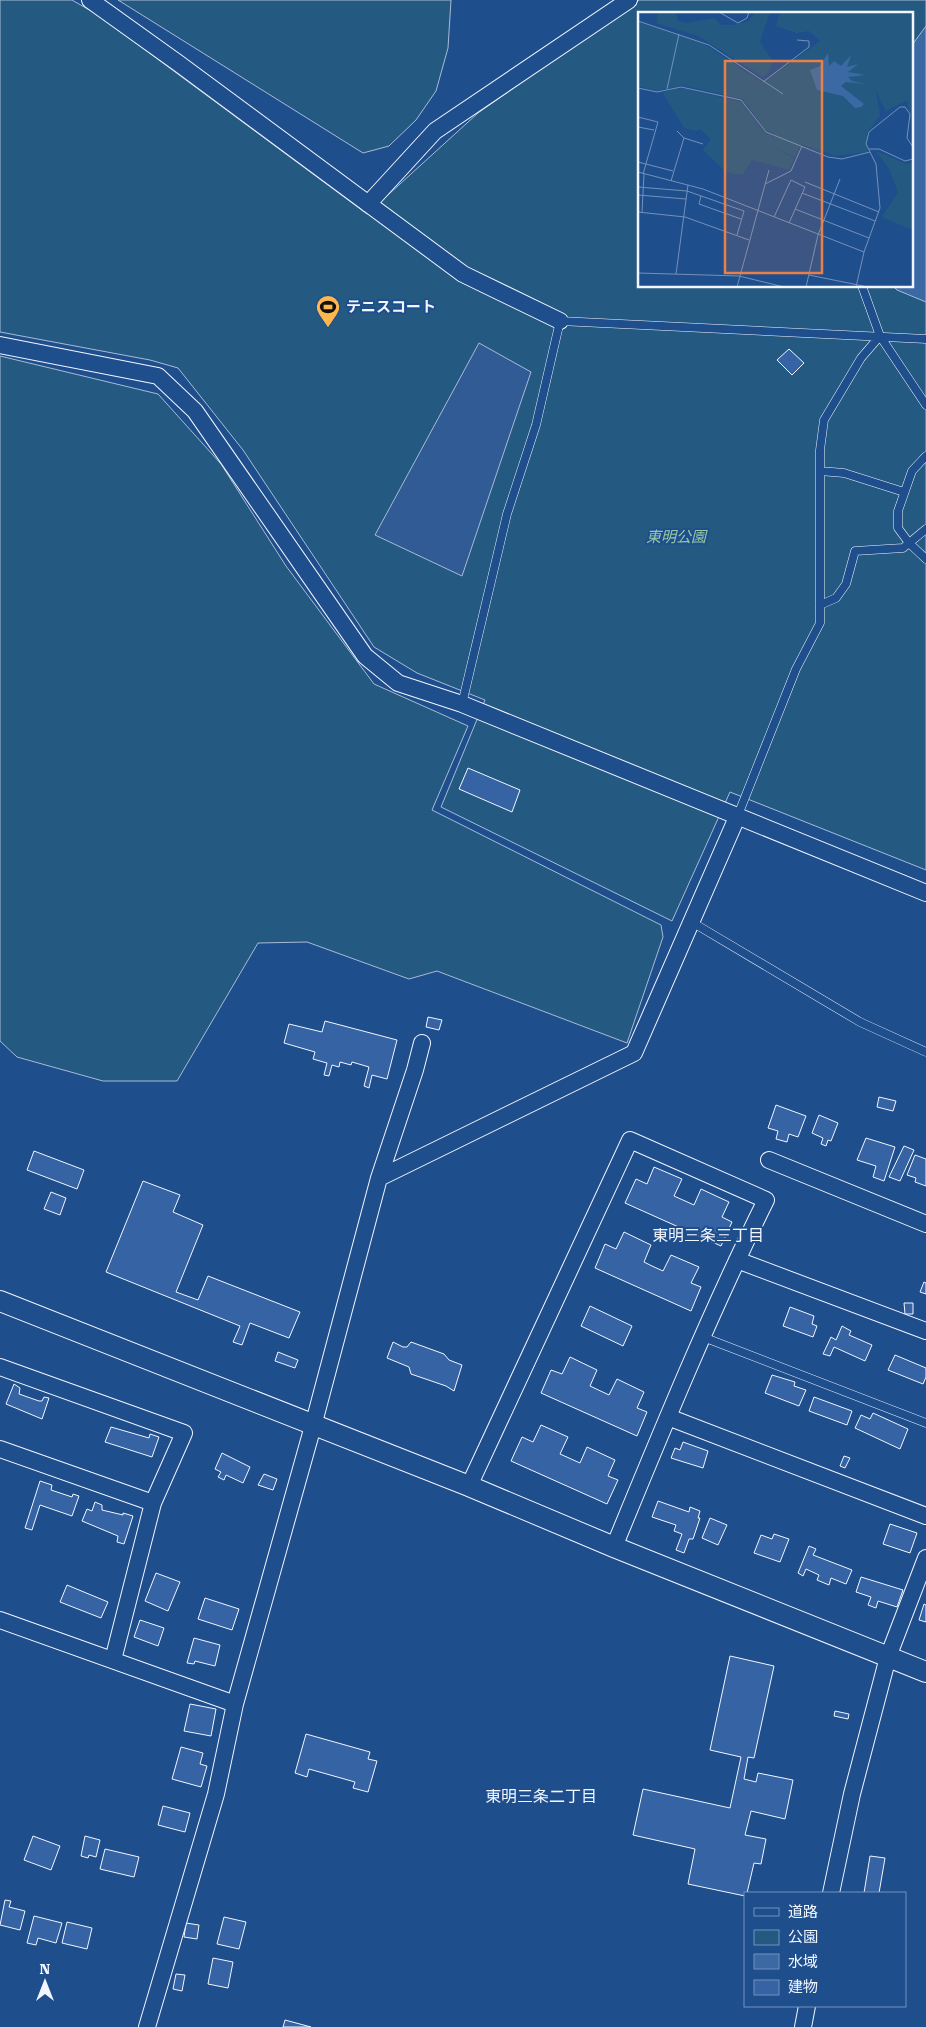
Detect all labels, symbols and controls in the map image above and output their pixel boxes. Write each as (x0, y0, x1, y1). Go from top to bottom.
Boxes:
inset map (638, 12, 914, 288)
sports icon: テニスコート (315, 294, 341, 328)
place label: テニスコート (346, 298, 436, 316)
park label: 東明公園 (646, 528, 708, 546)
district label: 東明三条三丁目 (652, 1226, 764, 1245)
district label: 東明三条二丁目 (485, 1787, 597, 1806)
legend (744, 1892, 906, 2007)
text: 道路 (788, 1903, 818, 1921)
text: 公園 (788, 1928, 818, 1946)
text: 水域 (788, 1953, 818, 1971)
north arrow (20, 1957, 70, 2007)
text: N (40, 1961, 51, 1977)
text: 建物 (788, 1978, 818, 1996)

